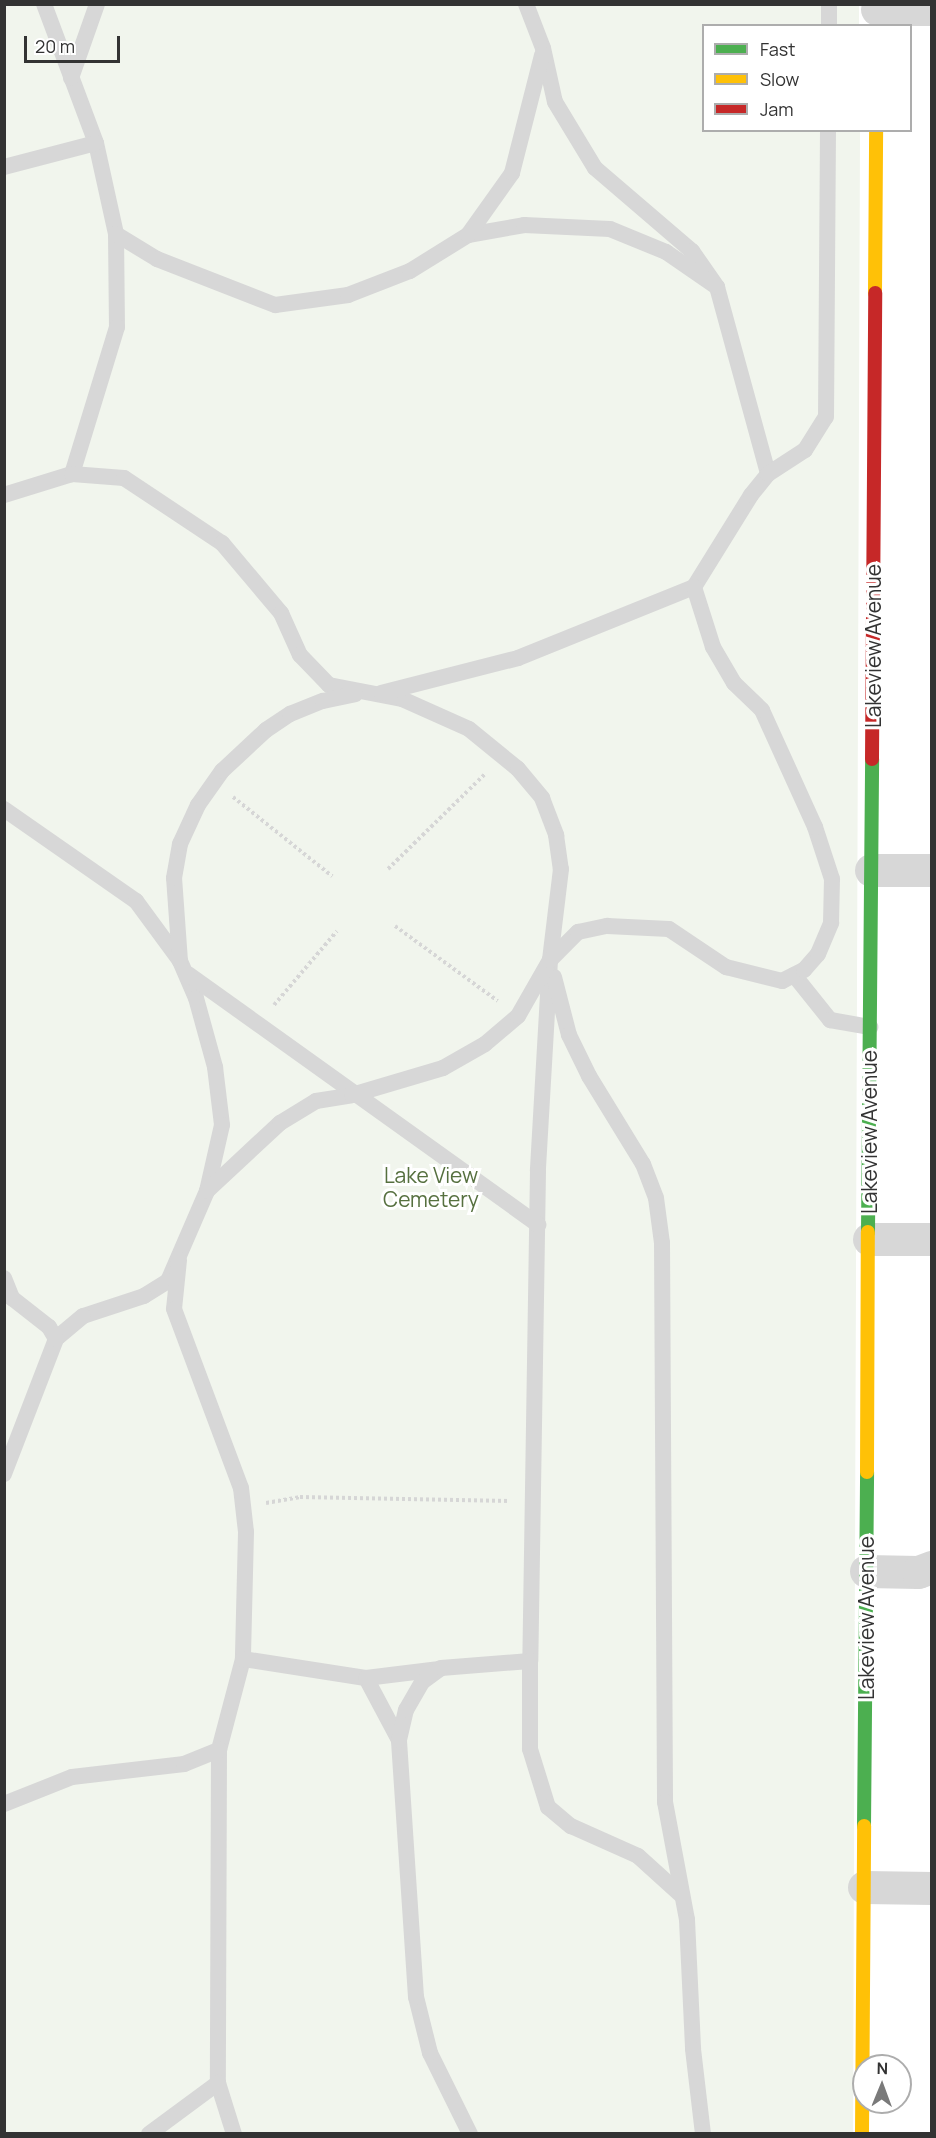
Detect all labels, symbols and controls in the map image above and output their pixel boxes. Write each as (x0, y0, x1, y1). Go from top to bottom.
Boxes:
scale bar (27, 24, 123, 62)
legend (702, 24, 912, 132)
text: 20 m (35, 34, 75, 58)
text: Fast (760, 37, 795, 61)
text: Slow (760, 67, 799, 91)
text: Jam (760, 97, 794, 121)
street label: Lakeview Avenue (860, 564, 886, 728)
street label: Lakeview Avenue (856, 1050, 882, 1214)
park label: Lake View Cemetery (383, 1162, 479, 1212)
street label: Lakeview Avenue (853, 1536, 879, 1700)
north arrow (852, 2054, 912, 2114)
text: N (876, 2057, 888, 2079)

